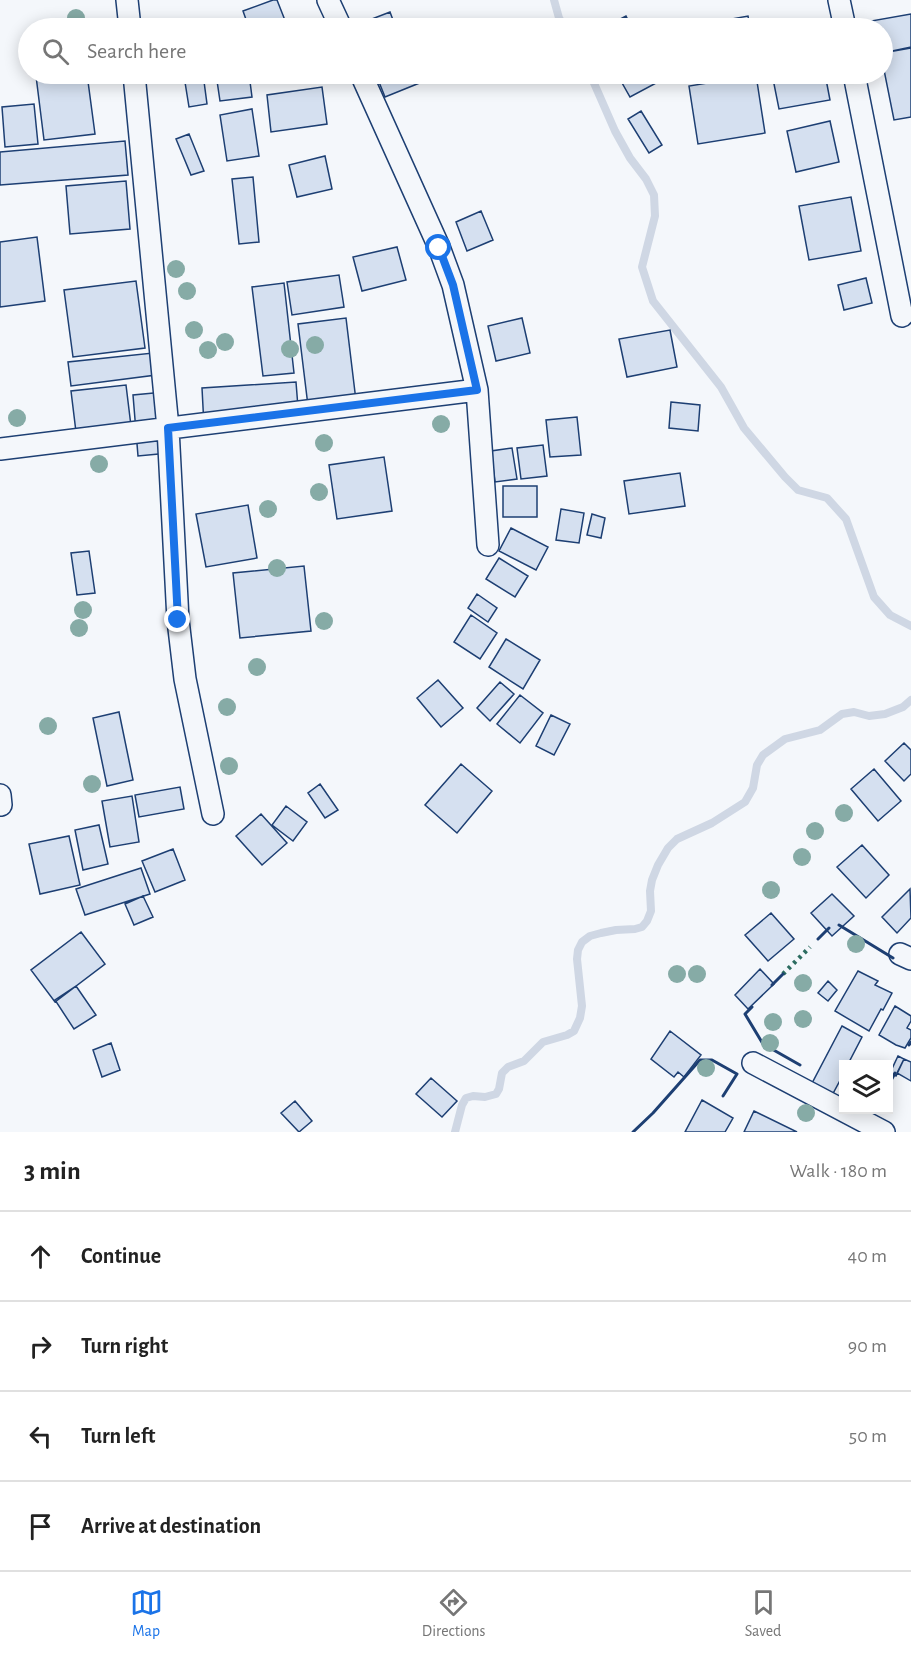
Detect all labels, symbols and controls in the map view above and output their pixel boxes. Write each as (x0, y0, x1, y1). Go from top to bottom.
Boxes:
search box (18, 18, 893, 84)
icon: search (39, 35, 72, 68)
text: Search here (87, 40, 186, 62)
route start (425, 234, 451, 260)
route end (164, 606, 190, 632)
map controls (839, 1060, 893, 1114)
button: layers (839, 1060, 893, 1114)
text: 3 min (24, 1158, 81, 1184)
text: Walk · 180 m (790, 1161, 887, 1181)
icon: ahead (24, 1240, 57, 1273)
text: Continue (81, 1245, 161, 1267)
text: 40 m (848, 1246, 887, 1266)
icon: right (24, 1330, 57, 1363)
text: Turn right (81, 1335, 168, 1357)
text: 90 m (848, 1336, 887, 1356)
icon: left (24, 1420, 57, 1453)
text: Turn left (81, 1425, 155, 1447)
text: 50 m (849, 1426, 887, 1446)
icon: arrive (24, 1510, 57, 1543)
text: Arrive at destination (81, 1515, 261, 1537)
tab: Map (130, 1586, 163, 1641)
tab: Directions (422, 1586, 486, 1641)
tab: Saved (745, 1586, 781, 1641)

